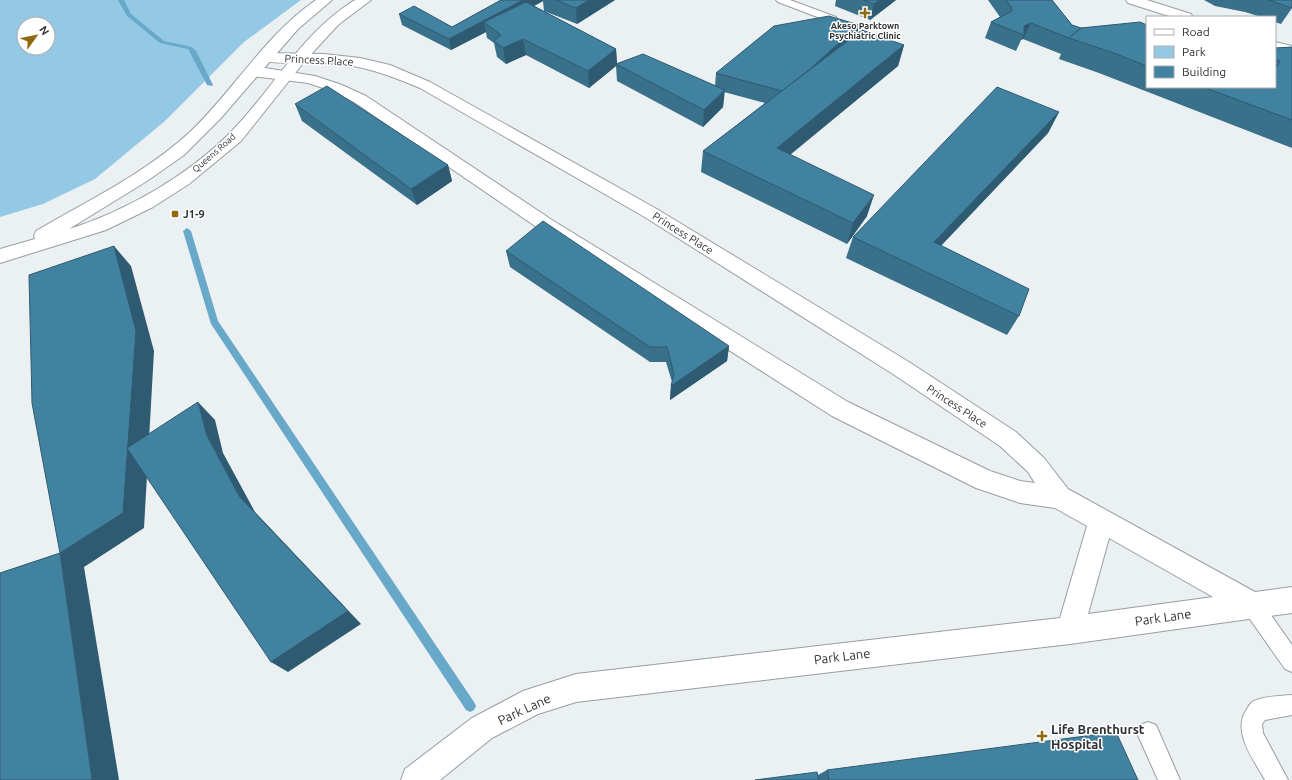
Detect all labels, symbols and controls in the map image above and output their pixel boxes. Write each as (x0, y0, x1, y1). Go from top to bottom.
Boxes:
marker: Akeso Parktown Psychiatric Clinic (859, 7, 871, 19)
north arrow (16, 16, 56, 56)
legend (1146, 16, 1276, 88)
place label: Akeso Parktown Psychiatric Clinic (829, 21, 901, 41)
text: N (37, 24, 52, 37)
text: Road (1182, 25, 1210, 38)
text: Park (1182, 45, 1206, 58)
street label: Princess Place (284, 52, 354, 68)
text: Building (1182, 65, 1226, 78)
street label: Queens Road (190, 132, 238, 174)
place label: J1-9 (183, 208, 205, 220)
marker: J1-9 (170, 209, 180, 219)
street label: Princess Place (650, 210, 716, 256)
street label: Princess Place (925, 382, 989, 430)
street label: Park Lane (1134, 606, 1192, 628)
street label: Park Lane (813, 646, 871, 666)
street label: Park Lane (495, 691, 553, 727)
place label: Life Brenthurst Hospital (1051, 722, 1145, 751)
marker: Life Brenthurst Hospital (1036, 730, 1048, 742)

